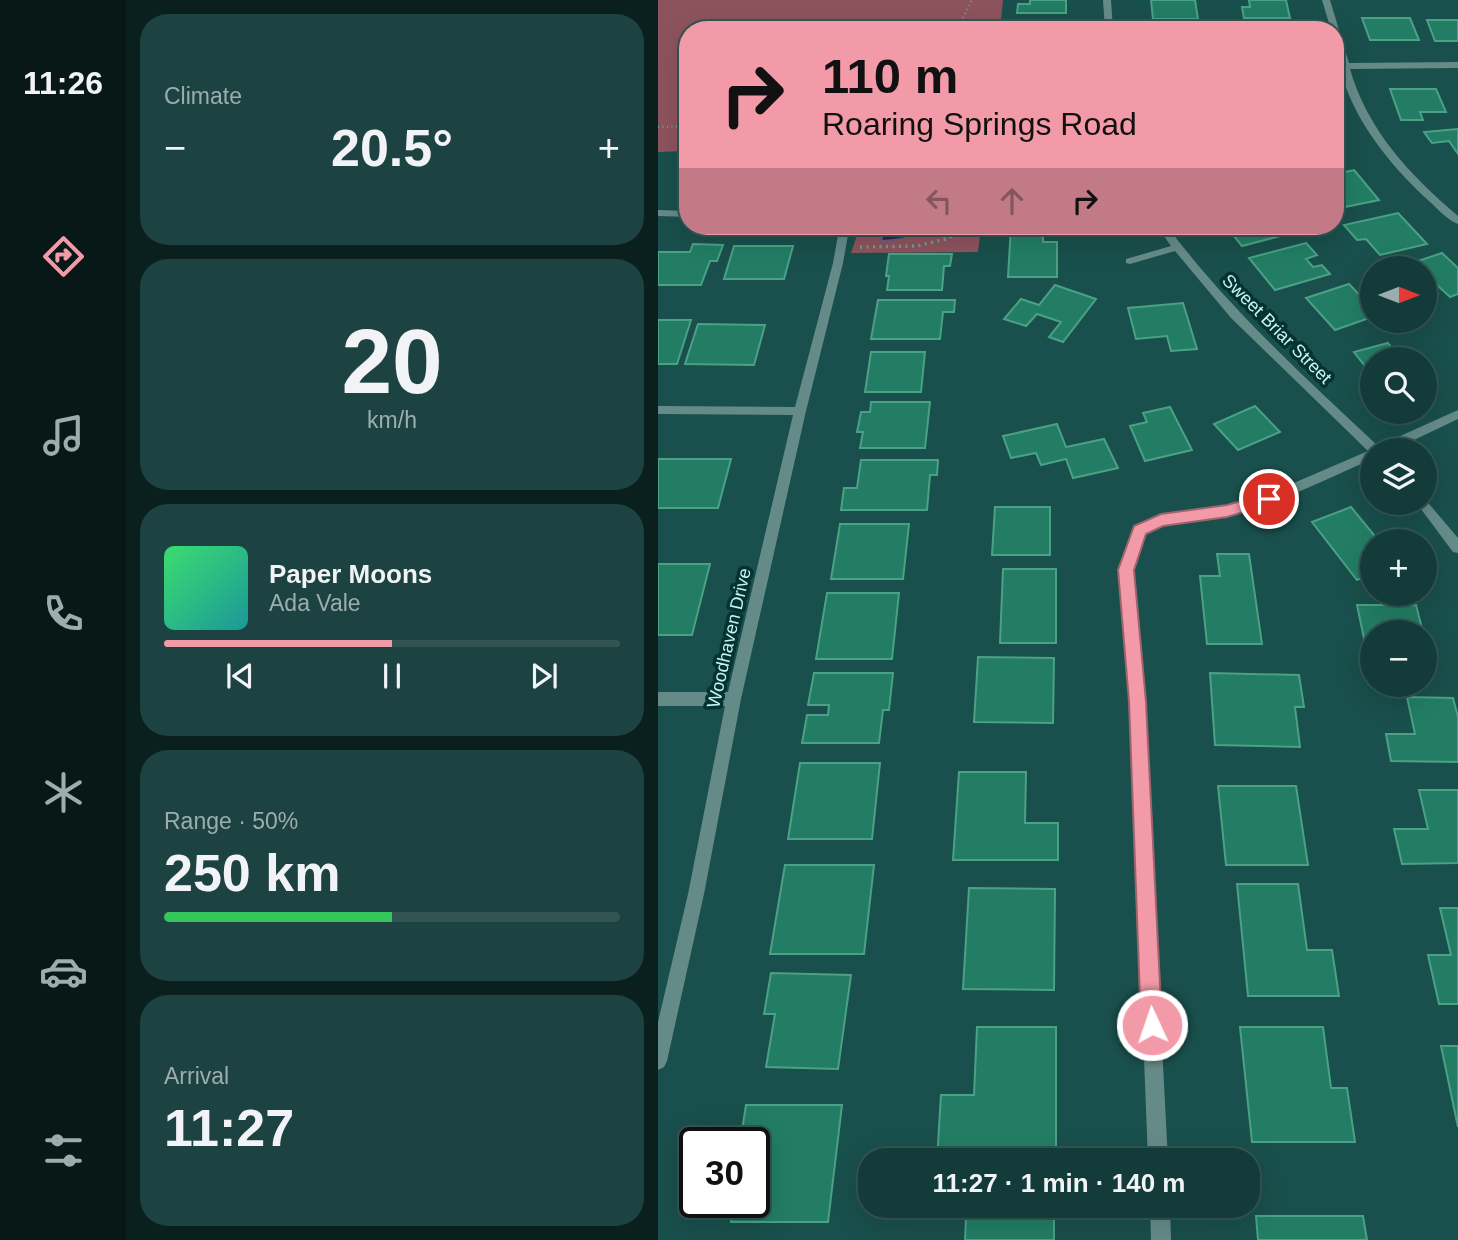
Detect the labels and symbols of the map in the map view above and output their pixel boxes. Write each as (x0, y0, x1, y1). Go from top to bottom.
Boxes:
north arrow (1360, 256, 1437, 332)
street label: Sweet Briar Street (1218, 270, 1336, 388)
pin (1239, 469, 1299, 529)
street label: Woodhaven Drive (703, 566, 755, 710)
position arrow (1115, 988, 1189, 1062)
speed limit sign: 30 (679, 1127, 770, 1218)

